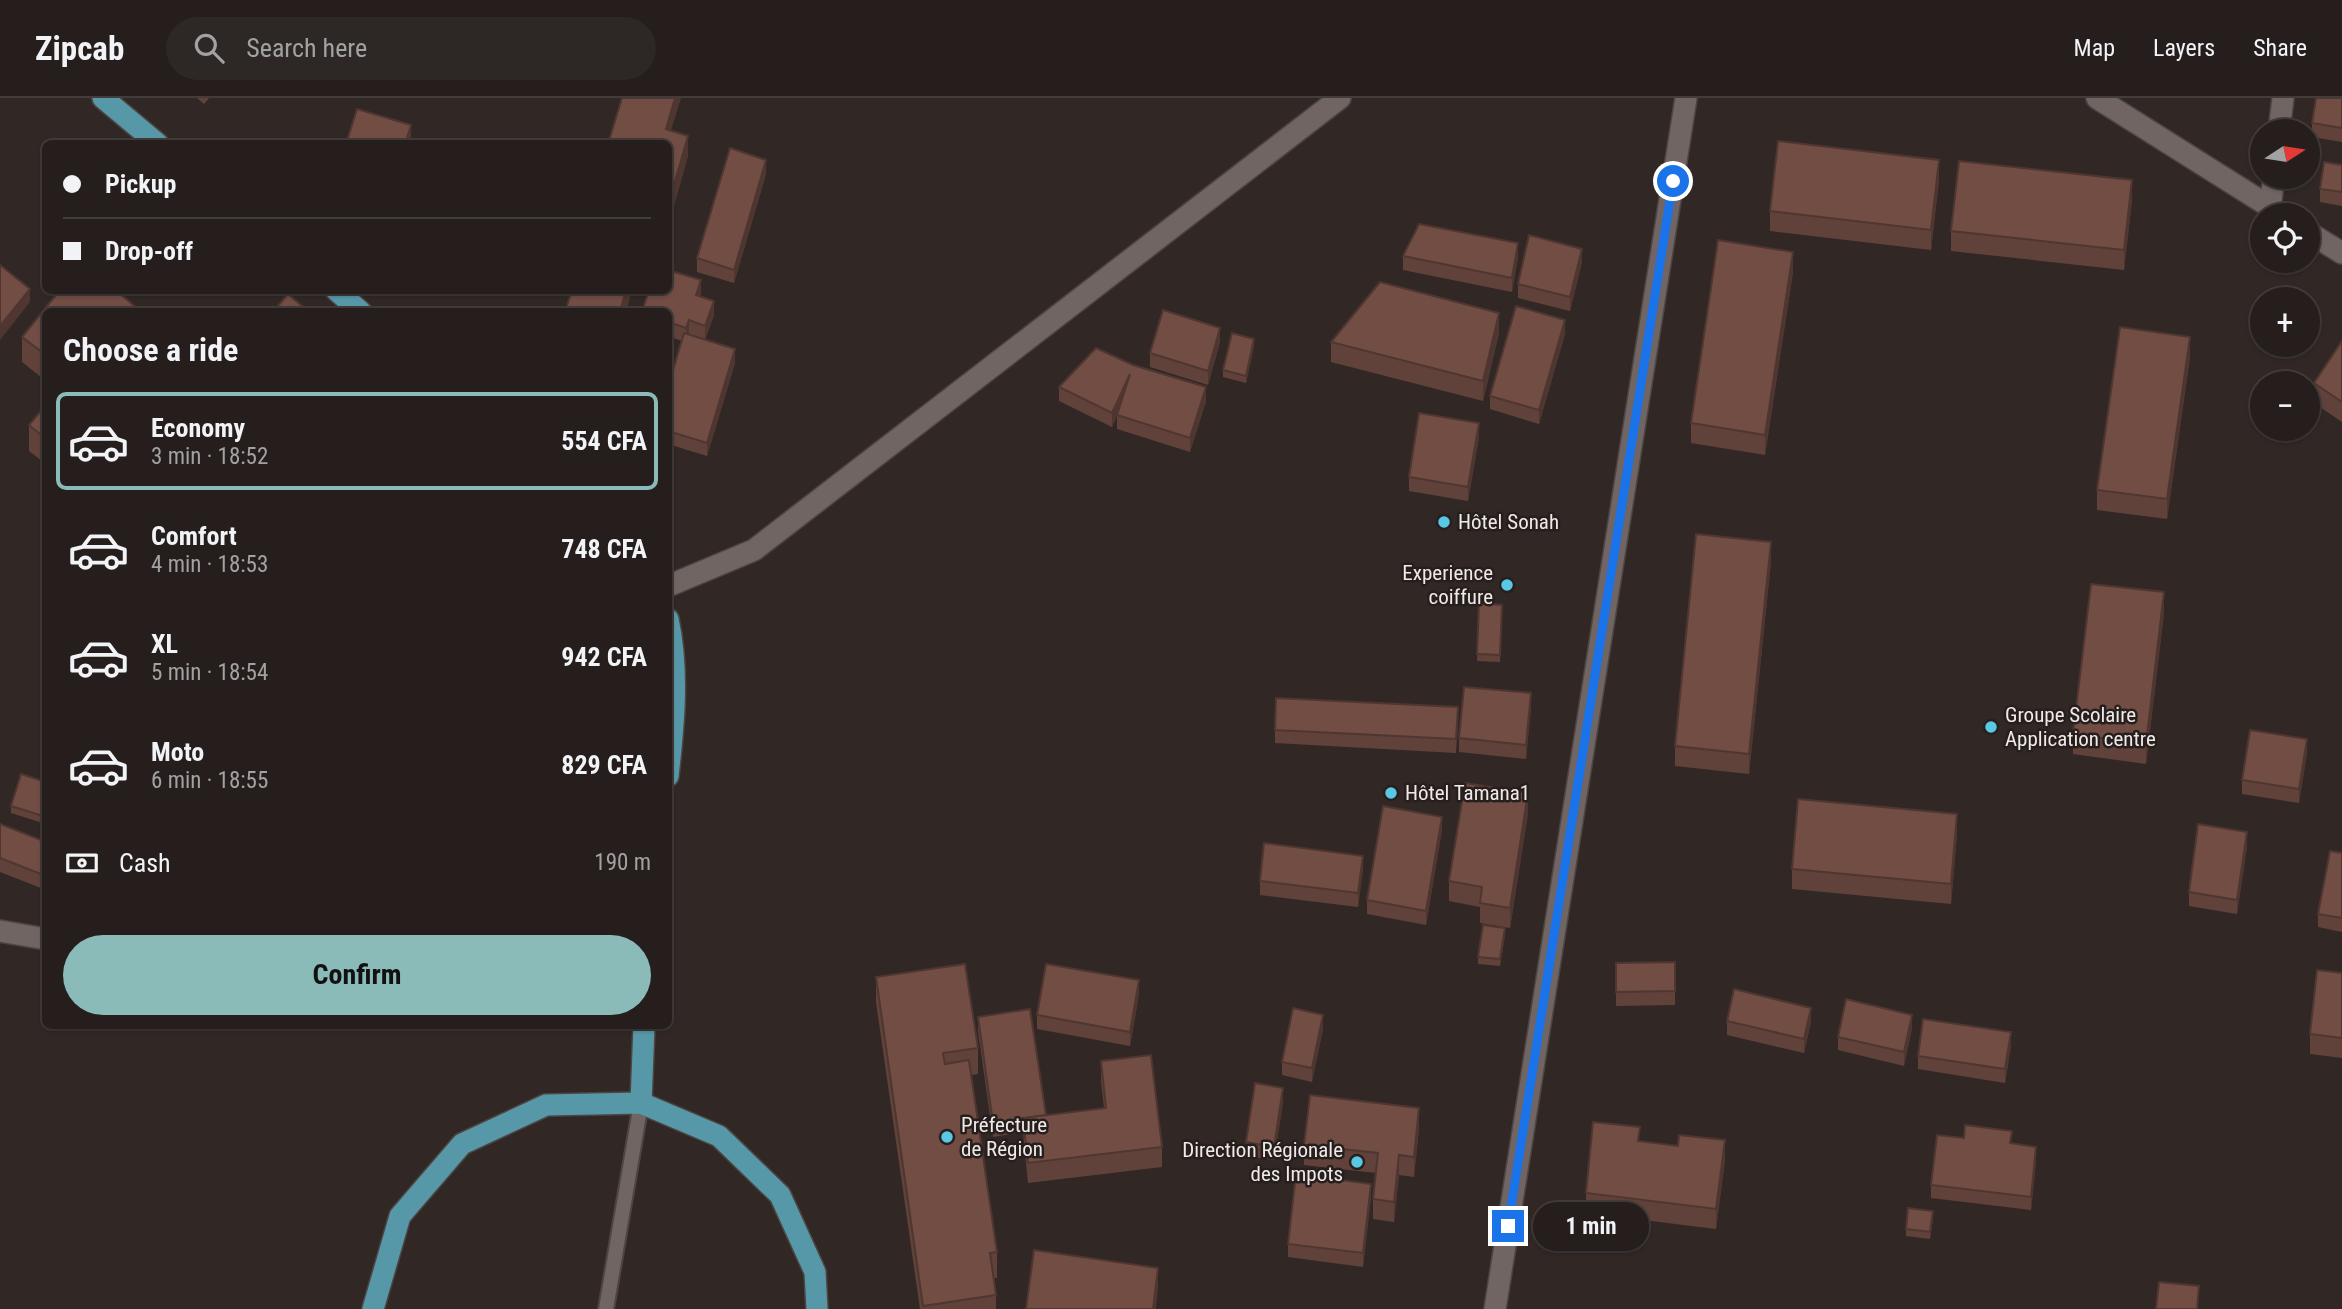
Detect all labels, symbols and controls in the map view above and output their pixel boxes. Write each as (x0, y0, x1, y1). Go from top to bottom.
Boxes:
search box (166, 17, 656, 80)
text: Zipcab (35, 29, 124, 68)
icon: search (190, 29, 228, 67)
text: Search here (246, 33, 367, 63)
text: Map (2074, 34, 2115, 62)
text: Layers (2153, 34, 2215, 62)
text: Share (2253, 34, 2307, 62)
north arrow (2250, 119, 2320, 189)
map controls (2250, 119, 2320, 441)
route start (1657, 165, 1689, 197)
text: Pickup (105, 169, 176, 199)
button: locate (2250, 203, 2320, 273)
text: Drop-off (105, 236, 193, 266)
button: + (2250, 287, 2320, 357)
text: Choose a ride (63, 331, 238, 369)
button: − (2250, 371, 2320, 441)
icon: car (67, 410, 130, 473)
text: Economy (151, 413, 245, 443)
text: 554 CFA (561, 426, 647, 456)
text: 3 min · 18:52 (151, 443, 268, 470)
place label: Hôtel Sonah (1458, 510, 1559, 534)
marker: Hôtel Sonah (1436, 514, 1452, 530)
icon: car (67, 518, 130, 581)
text: Comfort (151, 521, 237, 551)
text: 748 CFA (561, 534, 647, 564)
text: 4 min · 18:53 (151, 551, 268, 578)
place label: Experience coiffure (1402, 561, 1493, 609)
marker: Experience coiffure (1499, 577, 1515, 593)
icon: car (67, 626, 130, 689)
text: XL (151, 629, 178, 659)
text: 942 CFA (561, 642, 647, 672)
text: 5 min · 18:54 (151, 659, 268, 686)
place label: Groupe Scolaire Application centre (2005, 703, 2156, 751)
marker: Groupe Scolaire Application centre (1983, 719, 1999, 735)
icon: car (67, 734, 130, 797)
text: Moto (151, 737, 204, 767)
text: 829 CFA (561, 750, 647, 780)
text: 6 min · 18:55 (151, 767, 268, 794)
place label: Hôtel Tamana1 (1405, 781, 1530, 805)
marker: Hôtel Tamana1 (1383, 785, 1399, 801)
icon: cash (63, 844, 101, 882)
text: Cash (119, 848, 171, 878)
text: 190 m (594, 849, 651, 876)
button: Confirm (63, 935, 651, 1015)
place label: Préfecture de Région (961, 1113, 1047, 1161)
marker: Préfecture de Région (939, 1129, 955, 1145)
place label: Direction Régionale des Impots (1182, 1138, 1343, 1186)
marker: Direction Régionale des Impots (1349, 1154, 1365, 1170)
callout: 1 min (1532, 1202, 1648, 1250)
route end (1492, 1210, 1524, 1242)
text: 1 min (1565, 1213, 1617, 1240)

